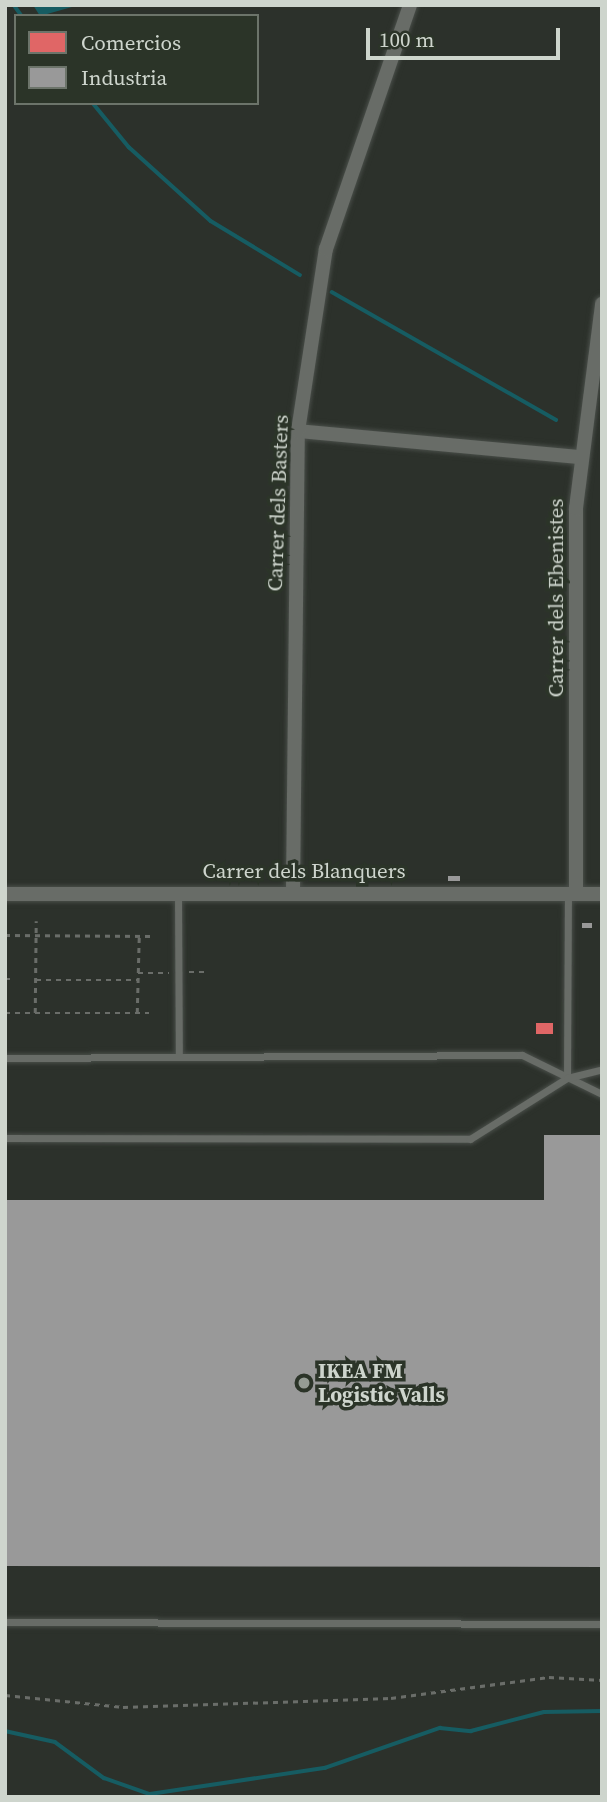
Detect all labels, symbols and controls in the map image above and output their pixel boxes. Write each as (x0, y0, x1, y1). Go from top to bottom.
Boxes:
legend (14, 14, 259, 105)
scale bar (369, 14, 563, 58)
text: 100 m (379, 25, 434, 54)
text: Comercios (81, 28, 181, 57)
text: Industria (81, 63, 167, 92)
street label: Carrer dels Basters (262, 414, 294, 592)
street label: Carrer dels Ebenistes (543, 499, 569, 697)
street label: Carrer dels Blanquers (202, 858, 406, 884)
place label: IKEA FM Logistic Valls (318, 1358, 446, 1408)
marker: IKEA FM Logistic Valls (296, 1375, 312, 1391)

